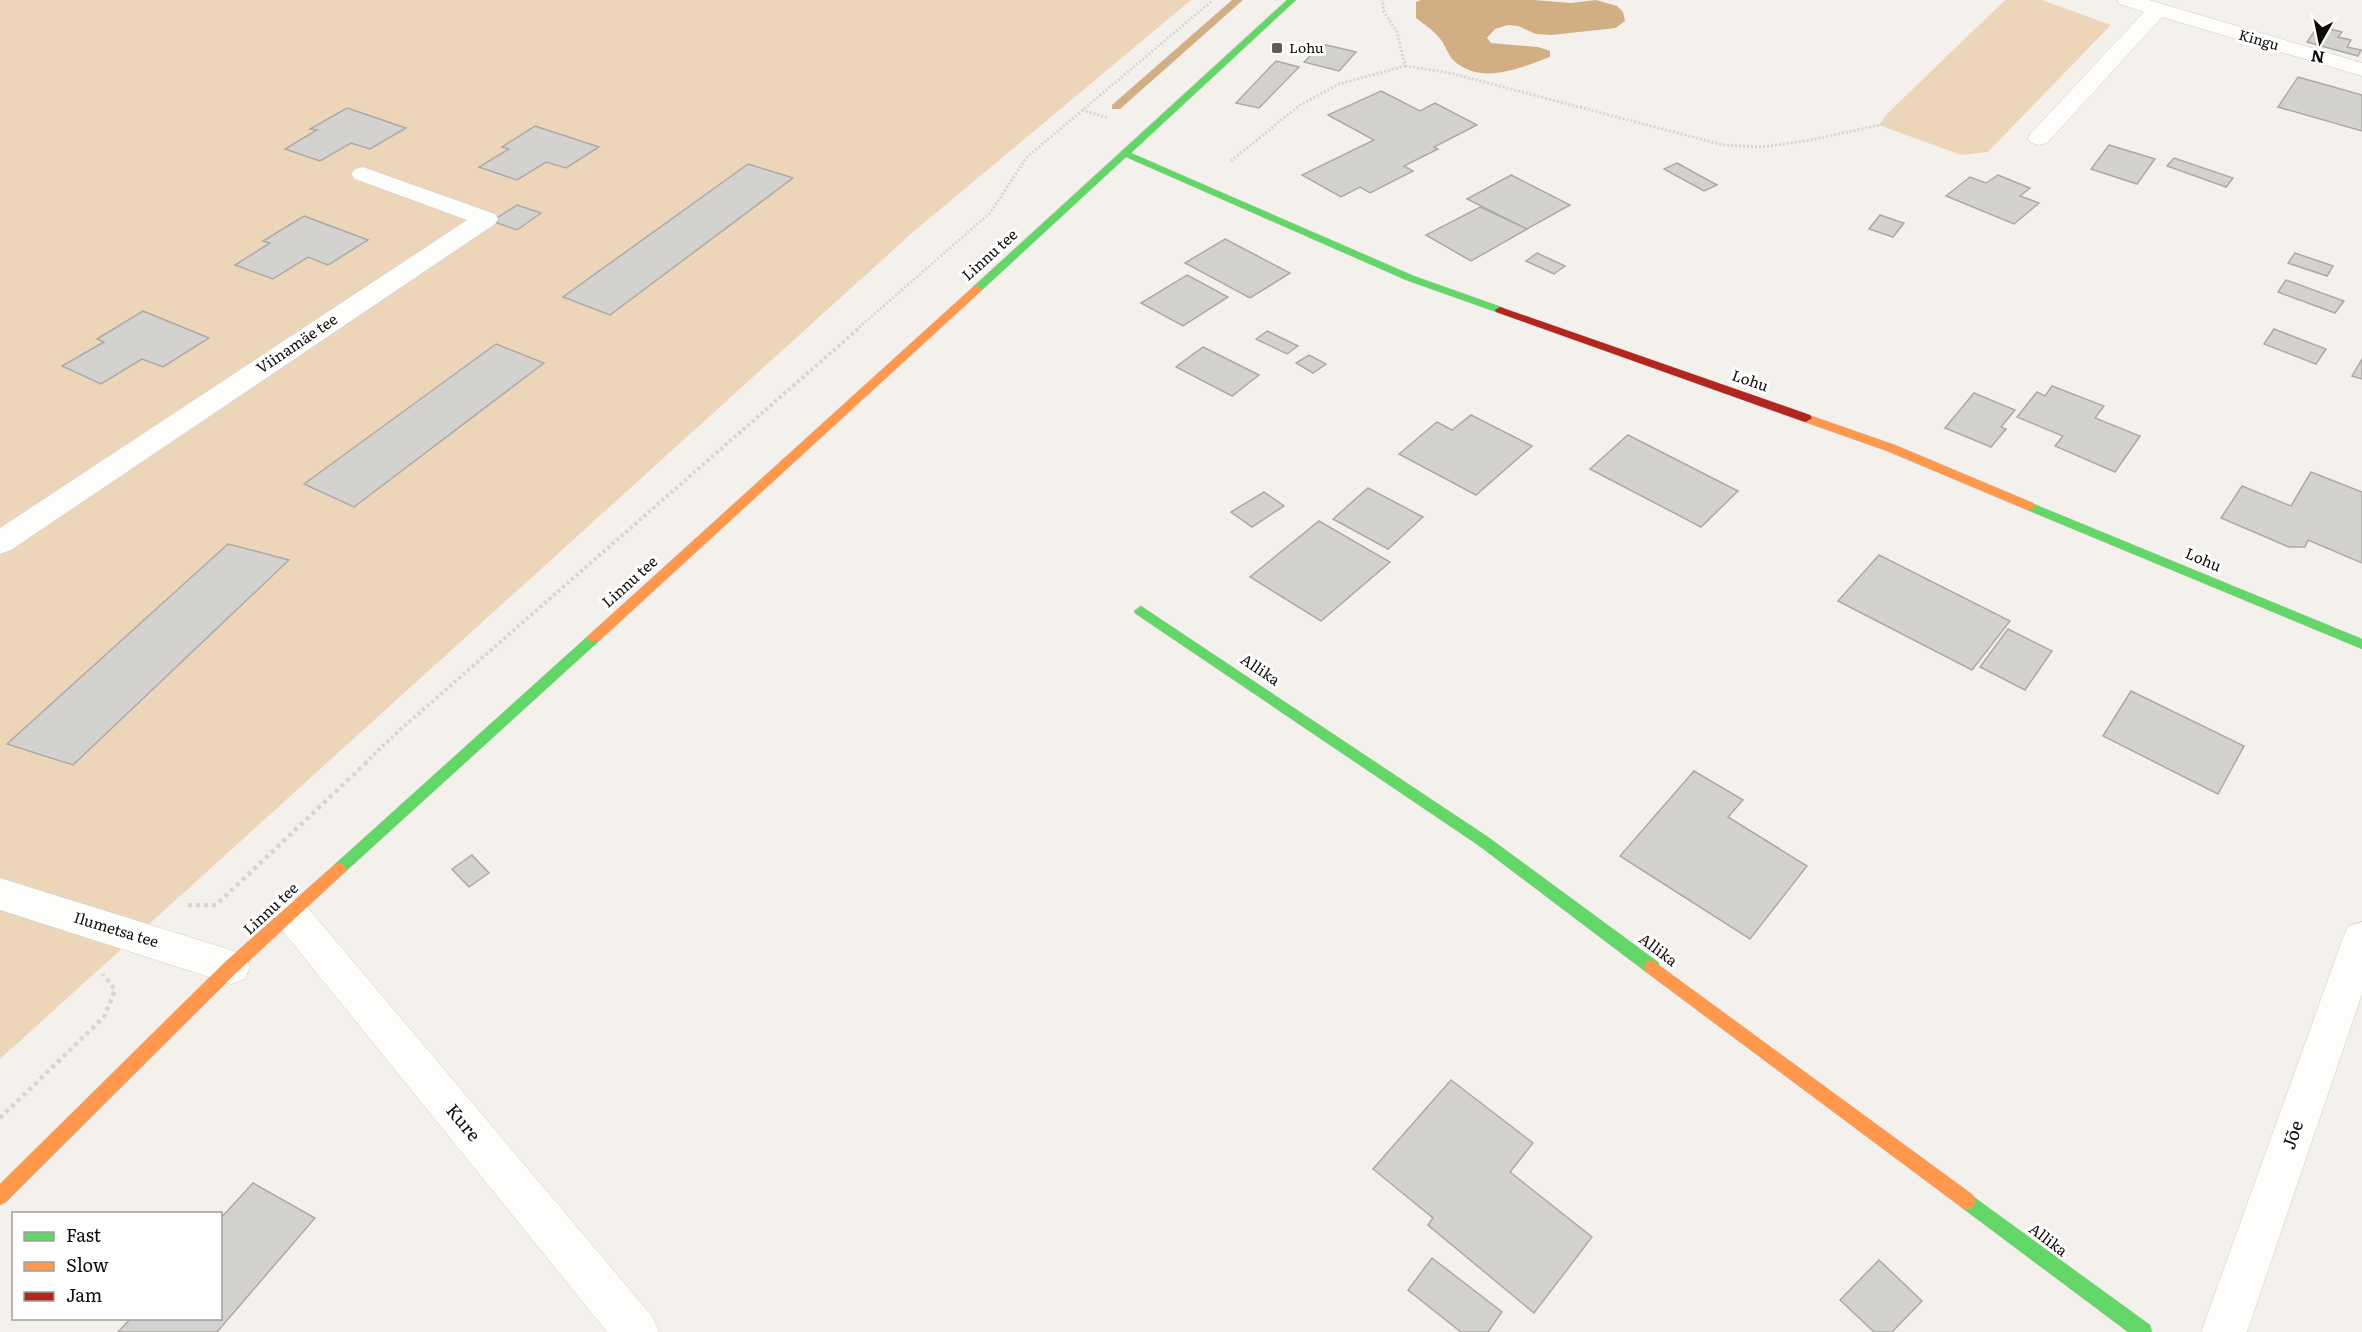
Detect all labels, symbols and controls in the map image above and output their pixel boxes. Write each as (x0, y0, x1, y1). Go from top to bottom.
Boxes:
north arrow (2290, 12, 2350, 72)
street label: Kingu (2237, 24, 2282, 54)
place label: Lohu (1289, 37, 1324, 57)
marker: Lohu (1270, 41, 1284, 55)
text: N (2309, 45, 2326, 71)
street label: Linnu tee (956, 222, 1022, 285)
street label: Viinamäe tee (251, 307, 342, 378)
street label: Lohu (1729, 363, 1772, 397)
street label: Lohu (2182, 541, 2226, 577)
street label: Linnu tee (596, 549, 662, 612)
street label: Allika (1236, 647, 1286, 691)
street label: Linnu tee (237, 876, 303, 939)
street label: Ilumetsa tee (71, 905, 162, 952)
street label: Allika (1635, 927, 1684, 972)
street label: Kure (440, 1097, 488, 1147)
street label: Jõe (2274, 1116, 2309, 1153)
legend (12, 1212, 222, 1320)
street label: Allika (2025, 1217, 2074, 1262)
text: Fast (66, 1221, 102, 1248)
text: Slow (66, 1251, 109, 1278)
text: Jam (66, 1281, 102, 1308)

